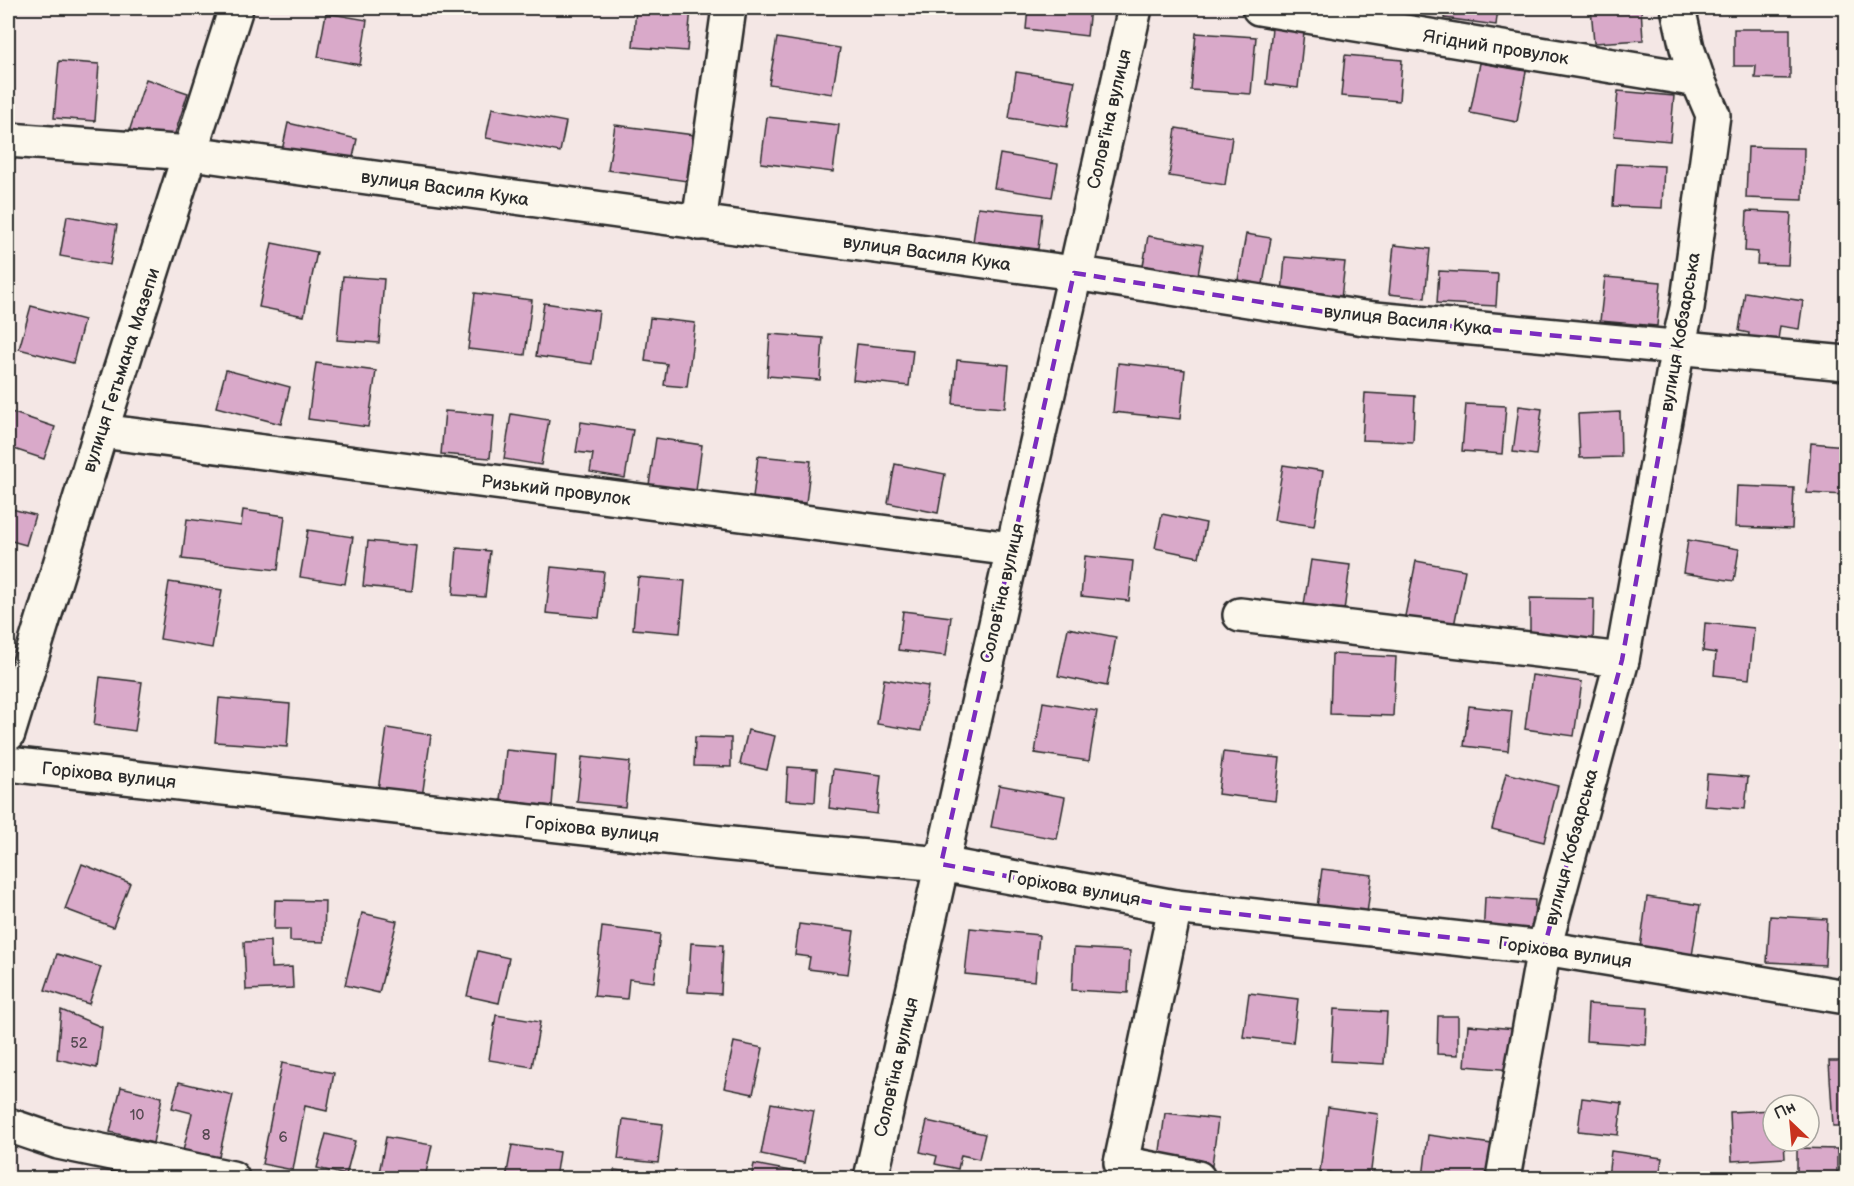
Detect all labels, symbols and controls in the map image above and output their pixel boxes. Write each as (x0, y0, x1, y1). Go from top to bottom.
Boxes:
street label: Ягідний провулок (1422, 26, 1571, 69)
street label: Солов'їна вулиця (1083, 47, 1136, 191)
street label: вулиця Василя Кука (360, 166, 531, 211)
street label: вулиця Василя Кука (842, 231, 1013, 276)
street label: вулиця Кобзарська (1656, 250, 1705, 413)
street label: вулиця Гетьмана Мазепи (78, 265, 164, 475)
street label: вулиця Василя Кука (1323, 301, 1494, 340)
street label: Ризький провулок (480, 471, 632, 510)
street label: Солов'їна вулиця (976, 521, 1029, 665)
street label: Горіхова вулиця (41, 758, 177, 793)
street label: вулиця Кобзарська (1540, 766, 1603, 928)
street label: Горіхова вулиця (524, 812, 660, 847)
street label: Горіхова вулиця (1006, 866, 1142, 911)
street label: Горіхова вулиця (1497, 933, 1633, 972)
street label: Солов'їна вулиця (870, 995, 923, 1139)
house number: 52 (70, 1034, 88, 1053)
north arrow (1761, 1093, 1821, 1153)
text: Пн (1771, 1098, 1799, 1124)
house number: 10 (130, 1106, 144, 1125)
house number: 8 (202, 1126, 211, 1145)
house number: 6 (278, 1128, 288, 1147)

